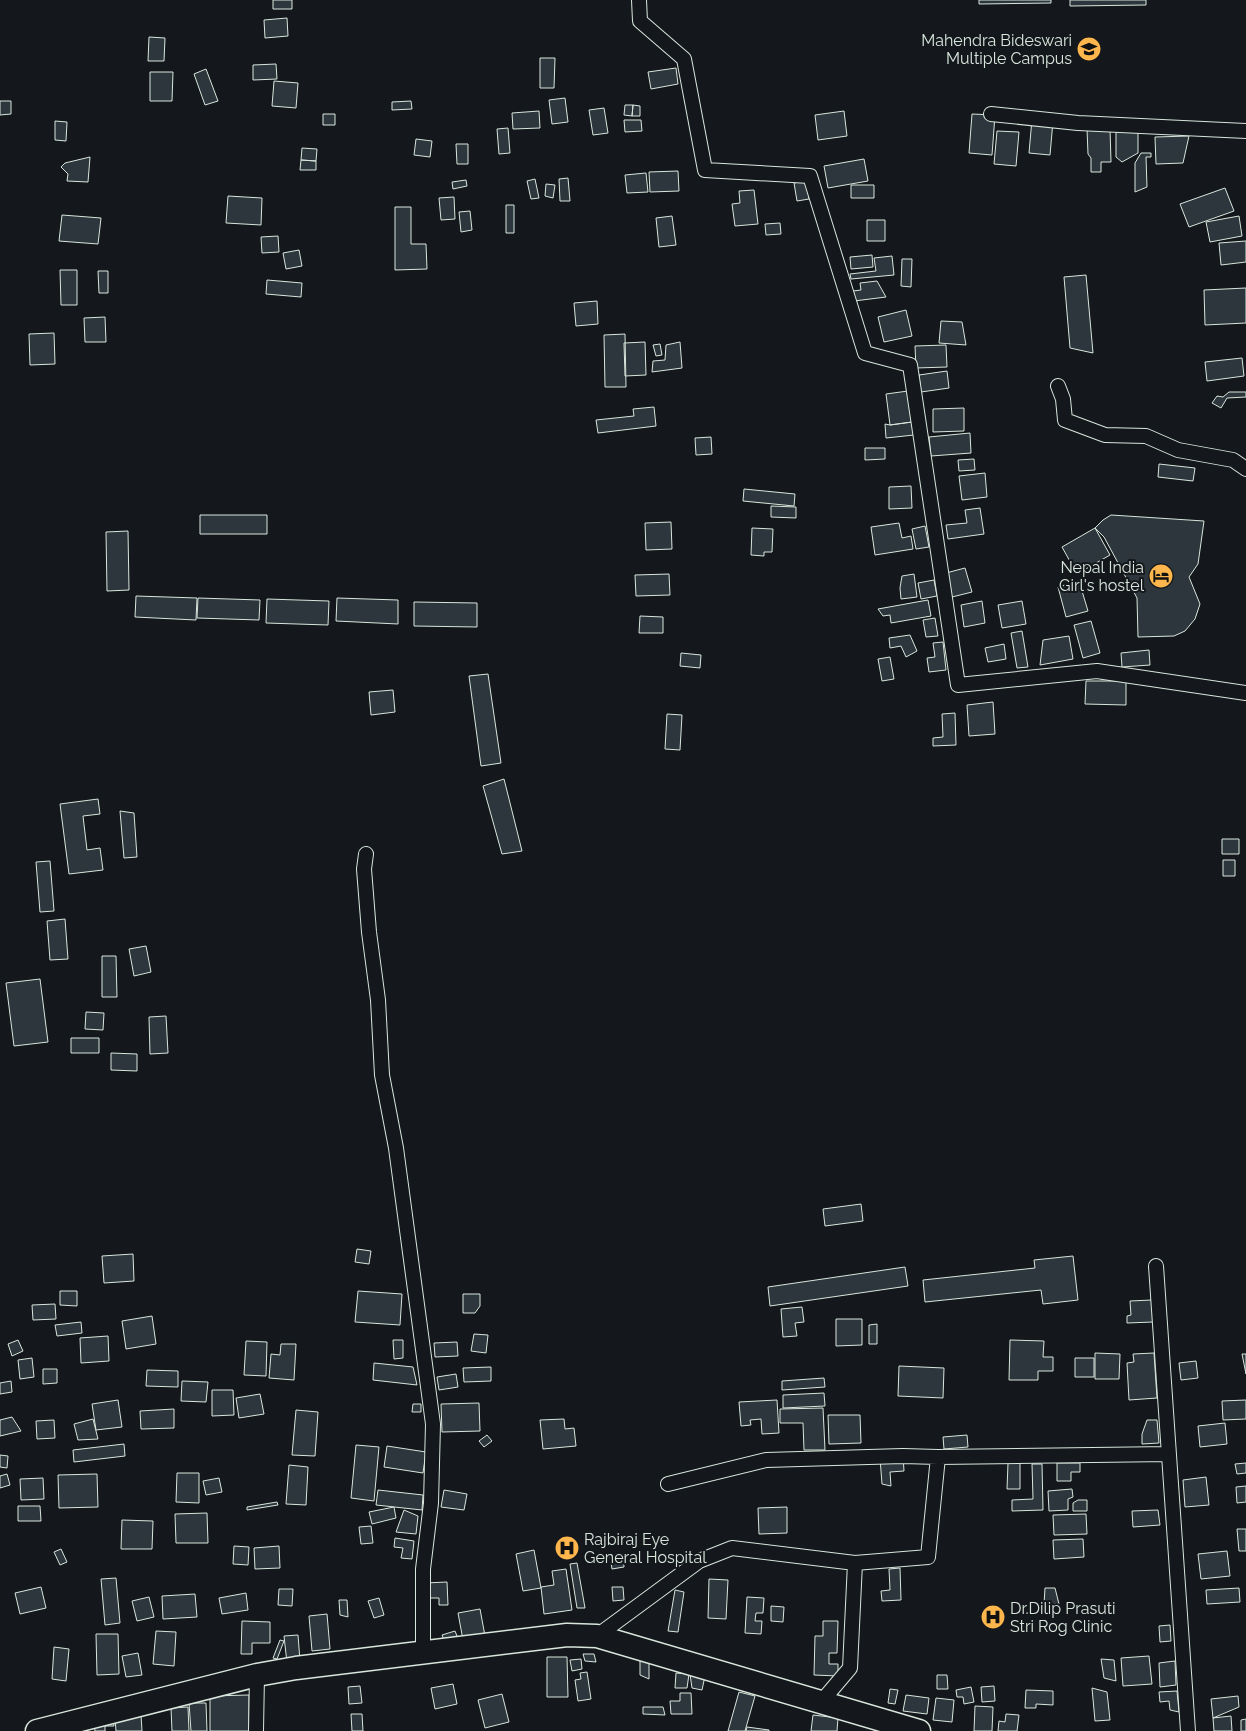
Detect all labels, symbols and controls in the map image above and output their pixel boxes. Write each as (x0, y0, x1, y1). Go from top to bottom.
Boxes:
place label: Mahendra Bideswari Multiple Campus (921, 31, 1072, 68)
school or university icon: Mahendra Bideswari Multiple Campus (1076, 36, 1102, 62)
place label: Nepal India Girl's hostel (1059, 558, 1145, 595)
hotel icon: Nepal India Girl's hostel (1148, 563, 1174, 589)
place label: Rajbiraj Eye General Hospital (584, 1530, 707, 1567)
hospital icon: Rajbiraj Eye General Hospital (554, 1535, 580, 1561)
place label: Dr.Dilip Prasuti Stri Rog Clinic (1010, 1599, 1116, 1636)
hospital icon: Dr.Dilip Prasuti Stri Rog Clinic (980, 1604, 1006, 1630)

